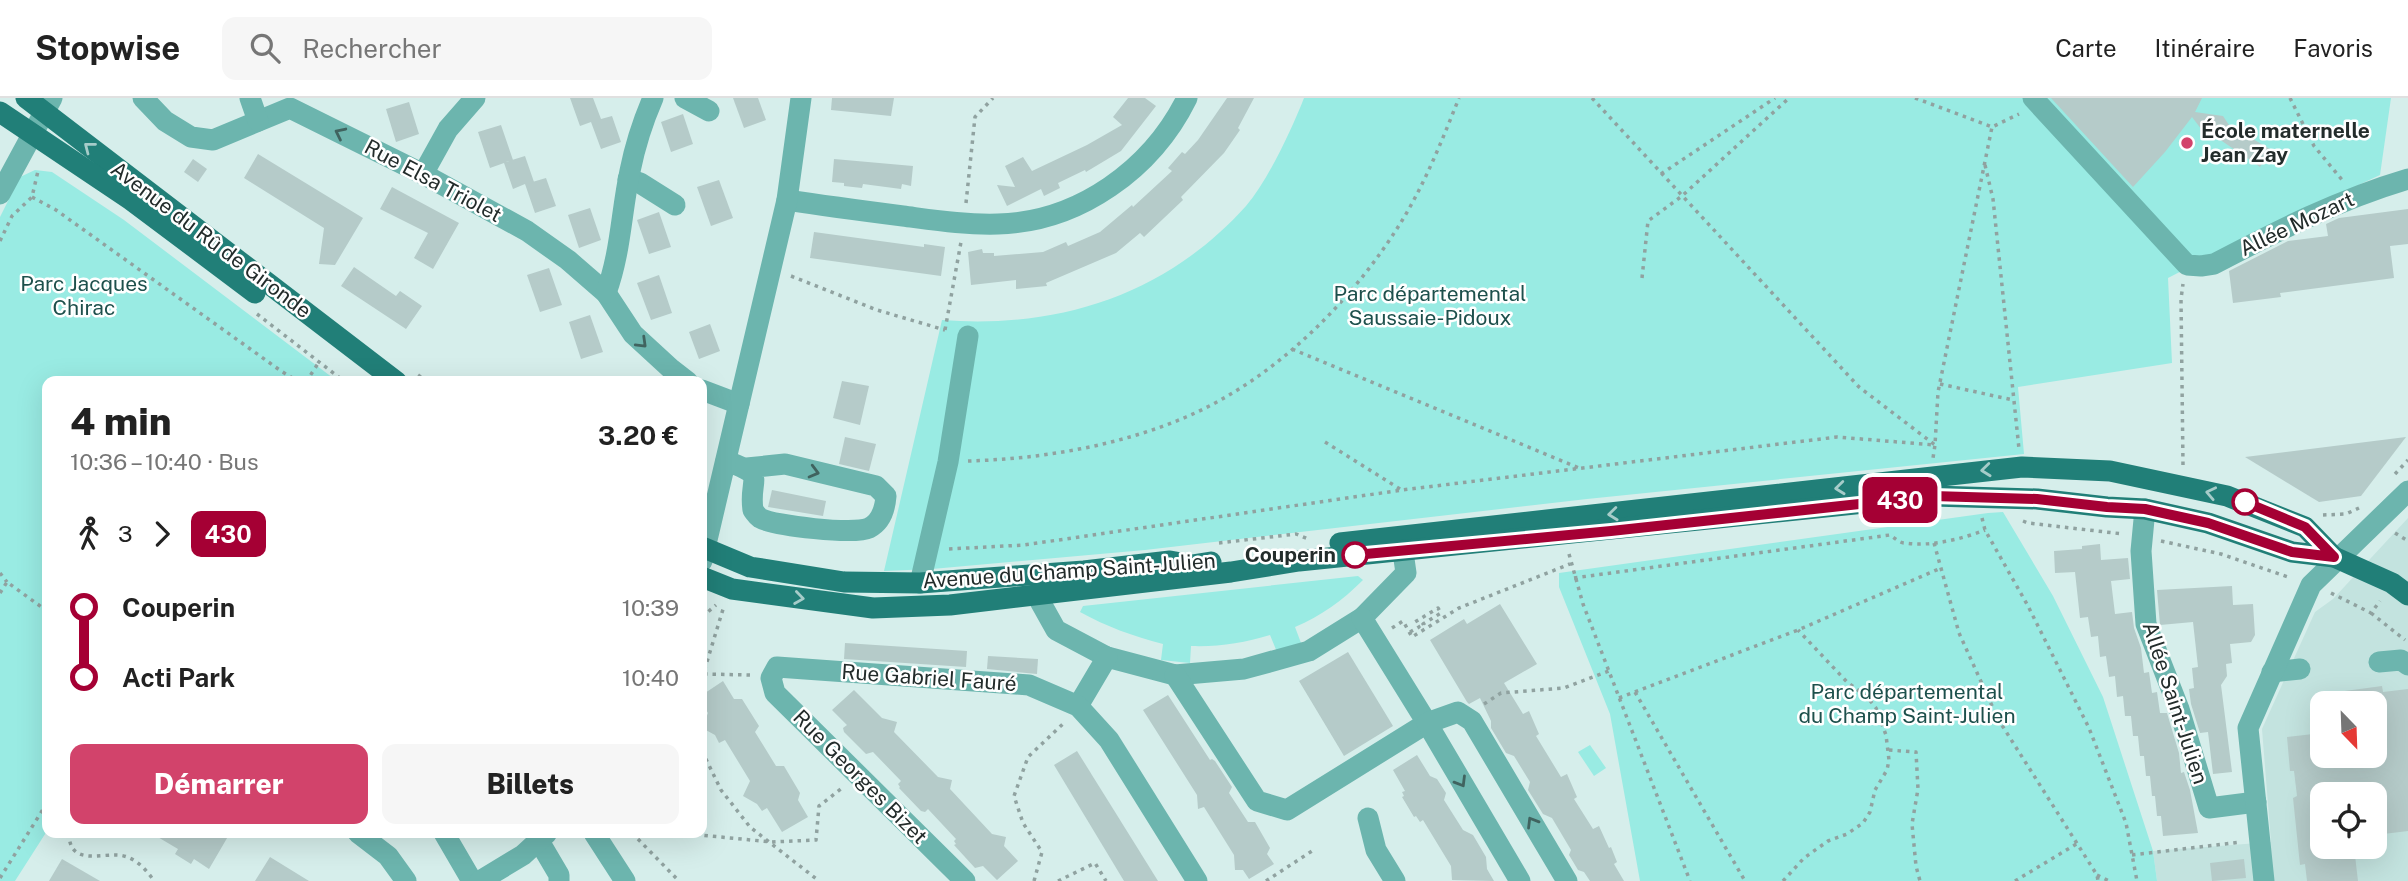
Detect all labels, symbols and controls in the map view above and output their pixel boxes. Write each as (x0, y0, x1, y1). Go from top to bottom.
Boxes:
search box (222, 17, 712, 80)
text: Stopwise (35, 29, 180, 67)
icon: search (246, 29, 284, 67)
text: Rechercher (302, 33, 442, 64)
text: Carte (2055, 34, 2117, 62)
text: Itinéraire (2155, 34, 2255, 62)
text: Favoris (2293, 34, 2373, 62)
place label: École maternelle Jean Zay (2201, 118, 2370, 167)
one-way arrow (335, 127, 347, 141)
street label: Rue Elsa Triolet (360, 134, 506, 227)
marker: École maternelle Jean Zay (2179, 135, 2195, 151)
one-way arrow (84, 143, 97, 156)
street label: Avenue du Rû de Gironde (106, 156, 316, 323)
street label: Allée Mozart (2236, 186, 2358, 261)
park label: Parc Jacques Chirac (20, 271, 148, 320)
park label: Parc départemental Saussaie-Pidoux (1334, 281, 1526, 330)
one-way arrow (634, 334, 647, 347)
text: 4 min (70, 399, 172, 444)
text: 3.20 € (598, 420, 679, 451)
text: 10:36 – 10:40 · Bus (70, 448, 259, 475)
one-way arrow (1980, 463, 1992, 478)
one-way arrow (808, 464, 820, 478)
line badge: 430 (1860, 477, 1940, 523)
one-way arrow (1834, 481, 1845, 496)
text: 430 (1876, 486, 1924, 514)
one-way arrow (2205, 486, 2217, 501)
unlabelled marker (2232, 489, 2258, 515)
one-way arrow (1608, 506, 1619, 521)
icon: walk (70, 515, 108, 553)
icon: forward (143, 515, 181, 553)
text: 3 (118, 520, 133, 547)
text: 430 (205, 520, 252, 548)
place label: Couperin (1245, 542, 1336, 567)
marker: Couperin (1342, 542, 1368, 568)
street label: Avenue du Champ Saint-Julien (921, 548, 1216, 593)
one-way arrow (793, 591, 805, 606)
text: Couperin (122, 592, 235, 623)
text: 10:39 (622, 594, 679, 621)
street label: Allée Saint-Julien (2137, 619, 2213, 787)
street label: Rue Gabriel Fauré (841, 659, 1017, 696)
text: Acti Park (122, 662, 235, 693)
text: 10:40 (622, 664, 679, 691)
park label: Parc départemental du Champ Saint-Julien (1798, 679, 2016, 728)
north arrow (2310, 691, 2387, 768)
map controls (2310, 691, 2387, 859)
street label: Rue Georges Bizet (788, 704, 933, 849)
button: Démarrer (70, 744, 368, 824)
button: Billets (382, 744, 679, 824)
one-way arrow (1453, 774, 1466, 787)
button: locate (2310, 782, 2387, 859)
one-way arrow (1528, 817, 1541, 830)

